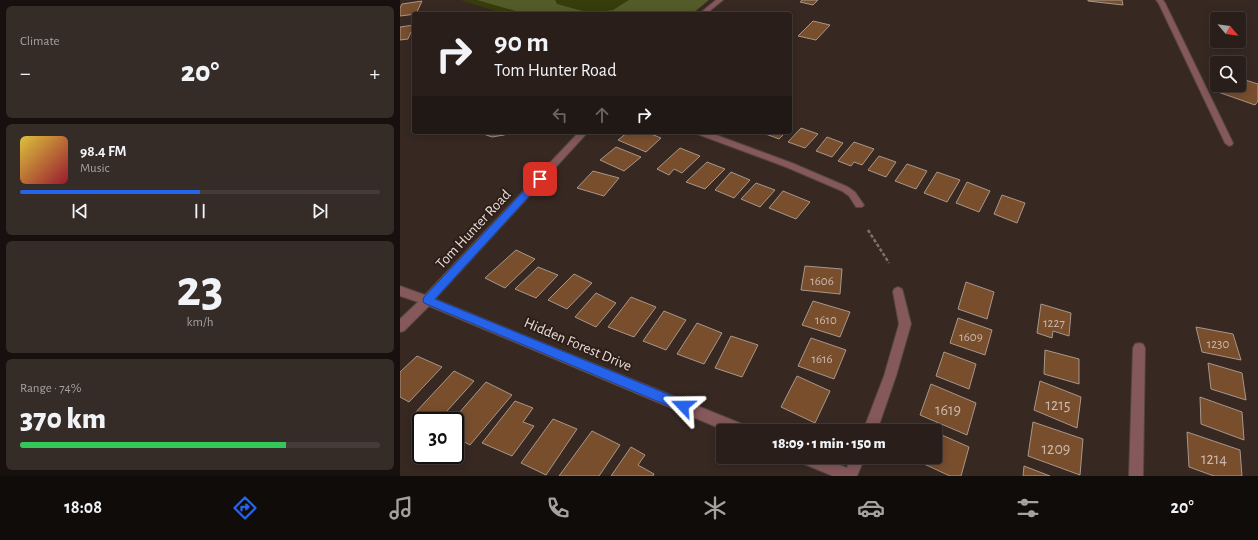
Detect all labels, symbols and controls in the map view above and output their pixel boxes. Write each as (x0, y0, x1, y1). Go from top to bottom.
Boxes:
north arrow (1210, 12, 1246, 48)
map controls (1210, 12, 1246, 92)
icon: right (428, 28, 480, 80)
text: 90 m (494, 29, 549, 57)
text: Climate (20, 35, 59, 48)
button: search (1210, 56, 1246, 92)
text: 20° (181, 57, 219, 87)
text: − (20, 62, 31, 84)
text: + (369, 62, 380, 84)
text: Tom Hunter Road (494, 62, 616, 80)
icon: left (549, 104, 571, 126)
icon: ahead (591, 104, 613, 126)
icon: right (633, 104, 655, 126)
text: 98.4 FM (80, 144, 127, 159)
text: Music (80, 162, 110, 175)
pin (523, 162, 557, 196)
icon: arrive (529, 168, 551, 190)
street label: Tom Hunter Road (433, 187, 514, 272)
icon: previous (69, 200, 91, 222)
icon: pause (189, 200, 211, 222)
icon: next (309, 200, 331, 222)
text: 23 (177, 263, 223, 315)
house number: 1606 (810, 275, 834, 288)
house number: 1610 (815, 314, 837, 327)
street label: Hidden Forest Drive (522, 315, 634, 374)
text: km/h (187, 316, 213, 329)
house number: 1227 (1043, 317, 1065, 330)
house number: 1609 (959, 331, 983, 344)
house number: 1230 (1207, 338, 1229, 351)
house number: 1616 (811, 353, 833, 366)
text: Range · 74% (20, 382, 82, 395)
position arrow (662, 385, 704, 427)
house number: 1215 (1046, 397, 1070, 413)
house number: 1619 (935, 402, 961, 418)
text: 370 km (20, 404, 106, 434)
speed limit sign: 30 (412, 412, 464, 464)
text: 18:09 · 1 min · 150 m (772, 436, 886, 451)
house number: 1209 (1042, 441, 1070, 457)
house number: 1214 (1201, 451, 1227, 467)
icon: directions (231, 494, 259, 522)
icon: music (387, 494, 415, 522)
icon: phone (544, 494, 572, 522)
icon: climate (701, 494, 729, 522)
icon: car (857, 494, 885, 522)
icon: filters (1014, 494, 1042, 522)
text: 18:08 (64, 499, 102, 517)
text: 20° (1171, 499, 1194, 517)

